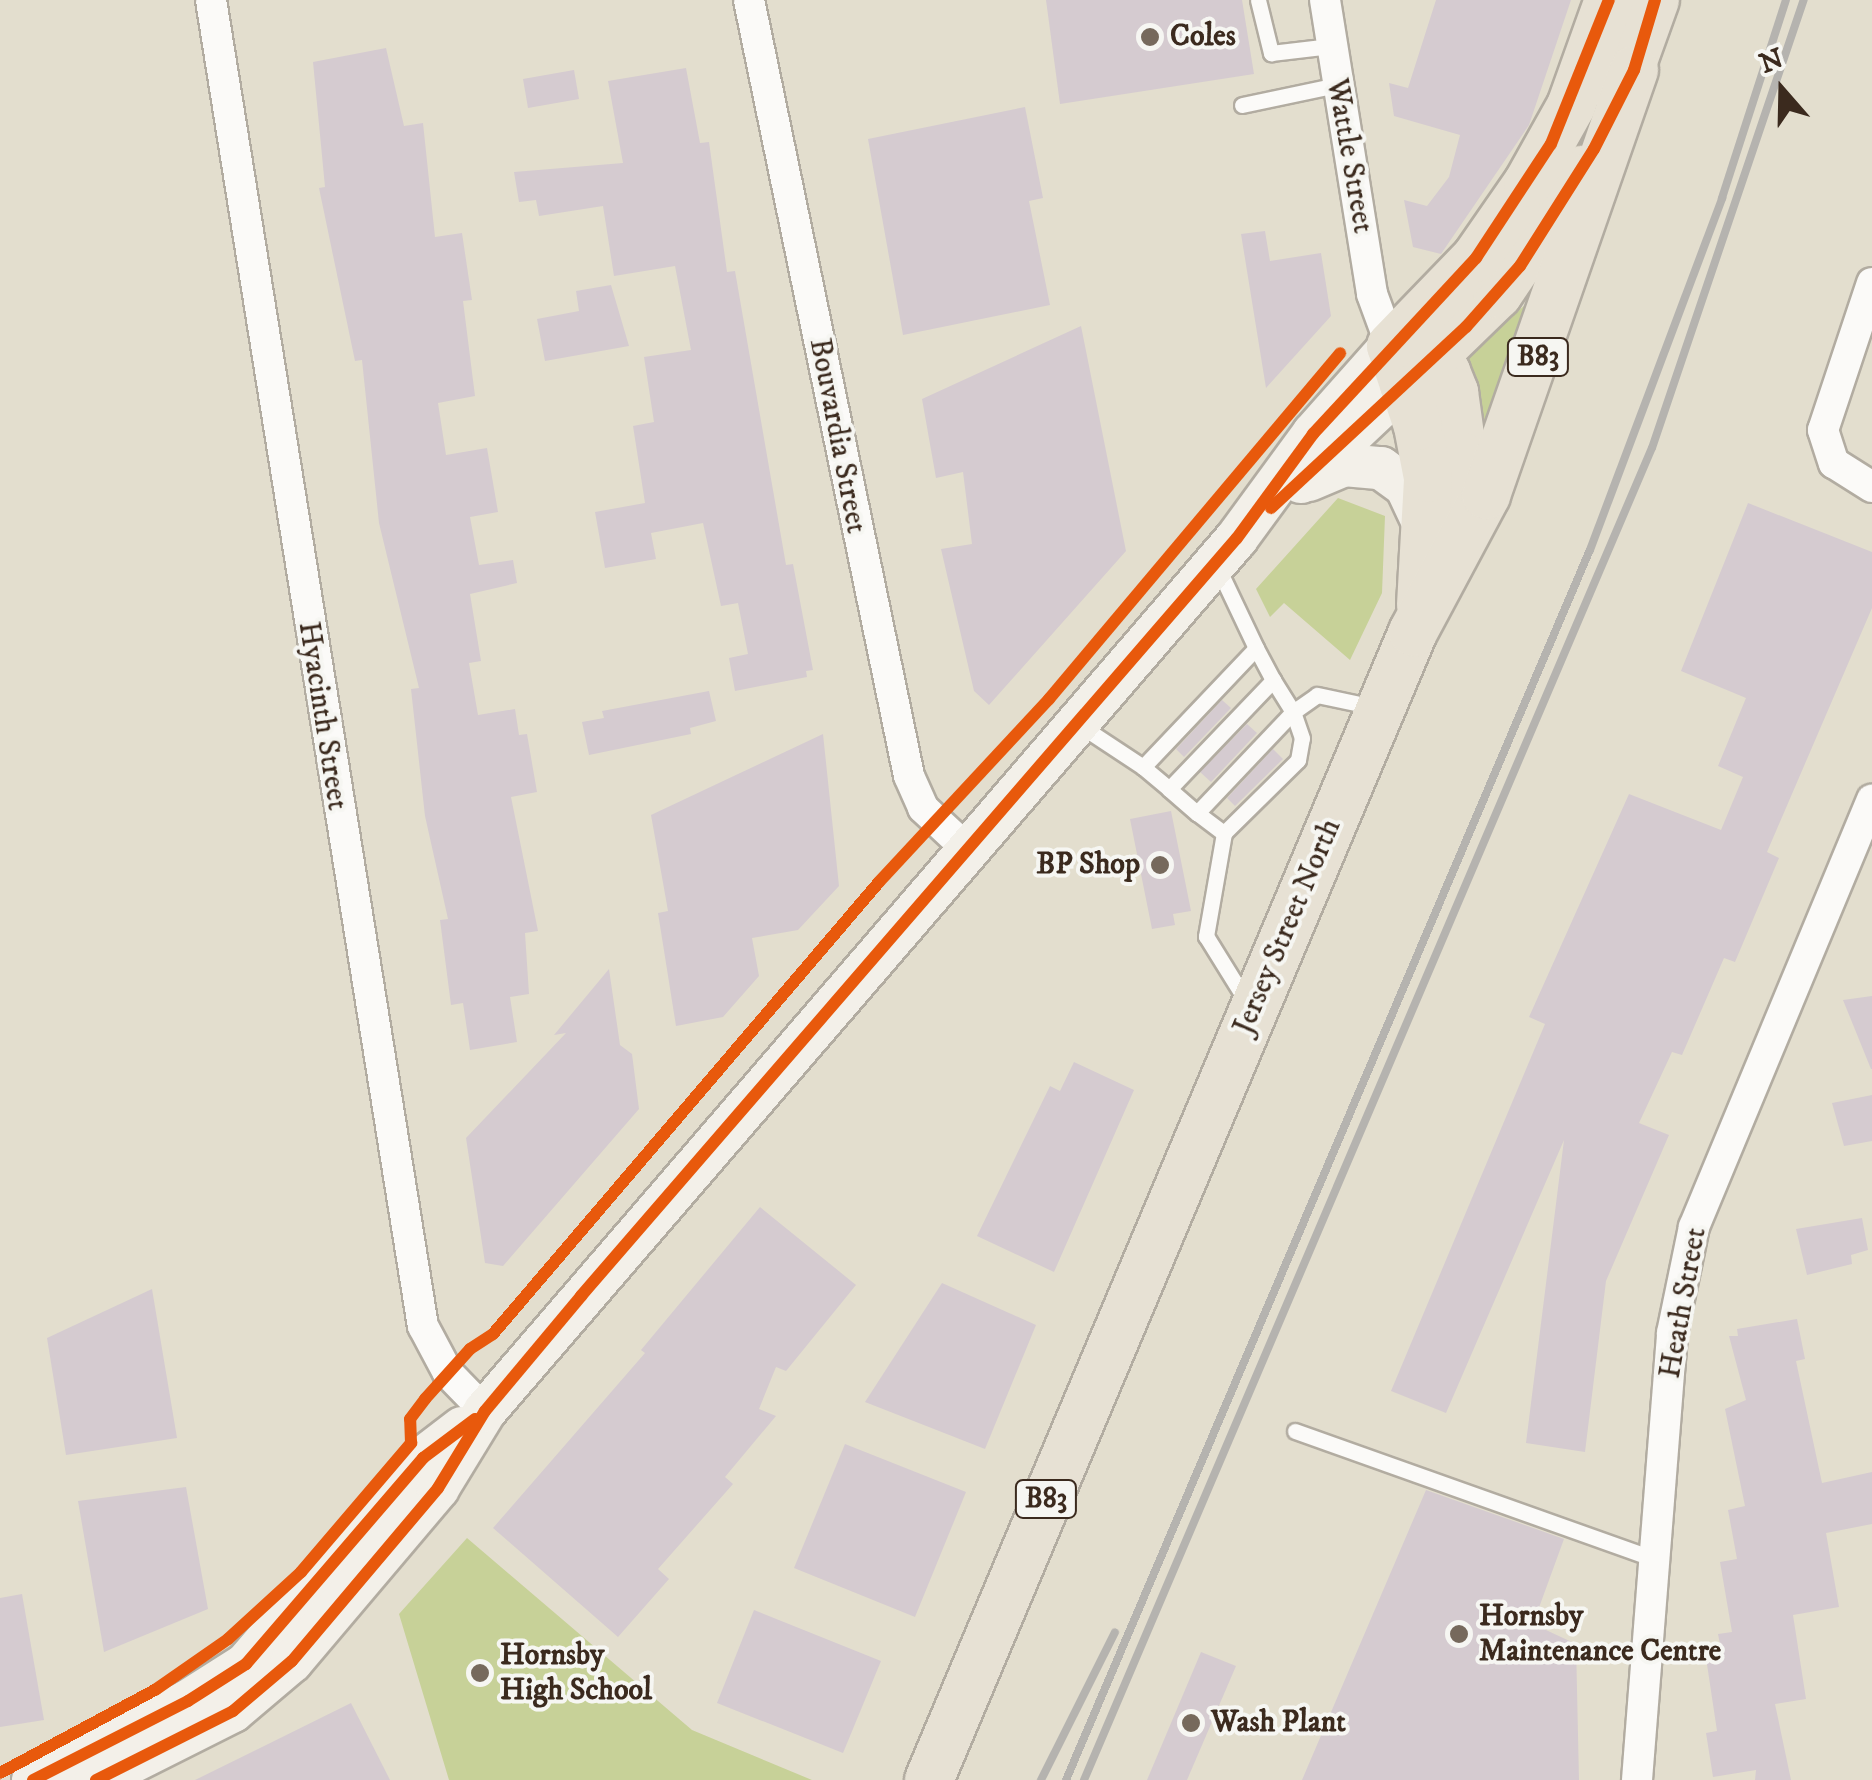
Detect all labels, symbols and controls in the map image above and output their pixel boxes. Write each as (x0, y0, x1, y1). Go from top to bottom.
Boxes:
place label: Coles (1170, 19, 1236, 55)
marker: Coles (1139, 26, 1161, 48)
north arrow (1732, 40, 1832, 140)
text: N (1755, 41, 1788, 82)
street label: Wattle Street (1318, 76, 1380, 236)
road number: B83 (1506, 334, 1570, 380)
street label: Bouvardia Street (800, 335, 874, 537)
street label: Hyacinth Street (289, 619, 355, 813)
street label: Jersey Street North (1226, 814, 1350, 1040)
place label: BP Shop (1036, 847, 1140, 883)
marker: BP Shop (1149, 854, 1171, 876)
street label: Heath Street (1653, 1225, 1715, 1381)
road number: B83 (1014, 1476, 1078, 1522)
place label: Hornsby Maintenance Centre (1479, 1599, 1721, 1670)
marker: Hornsby Maintenance Centre (1448, 1623, 1470, 1645)
place label: Hornsby High School (500, 1638, 652, 1708)
marker: Hornsby High School (469, 1662, 491, 1684)
place label: Wash Plant (1211, 1705, 1346, 1741)
marker: Wash Plant (1180, 1712, 1202, 1734)

